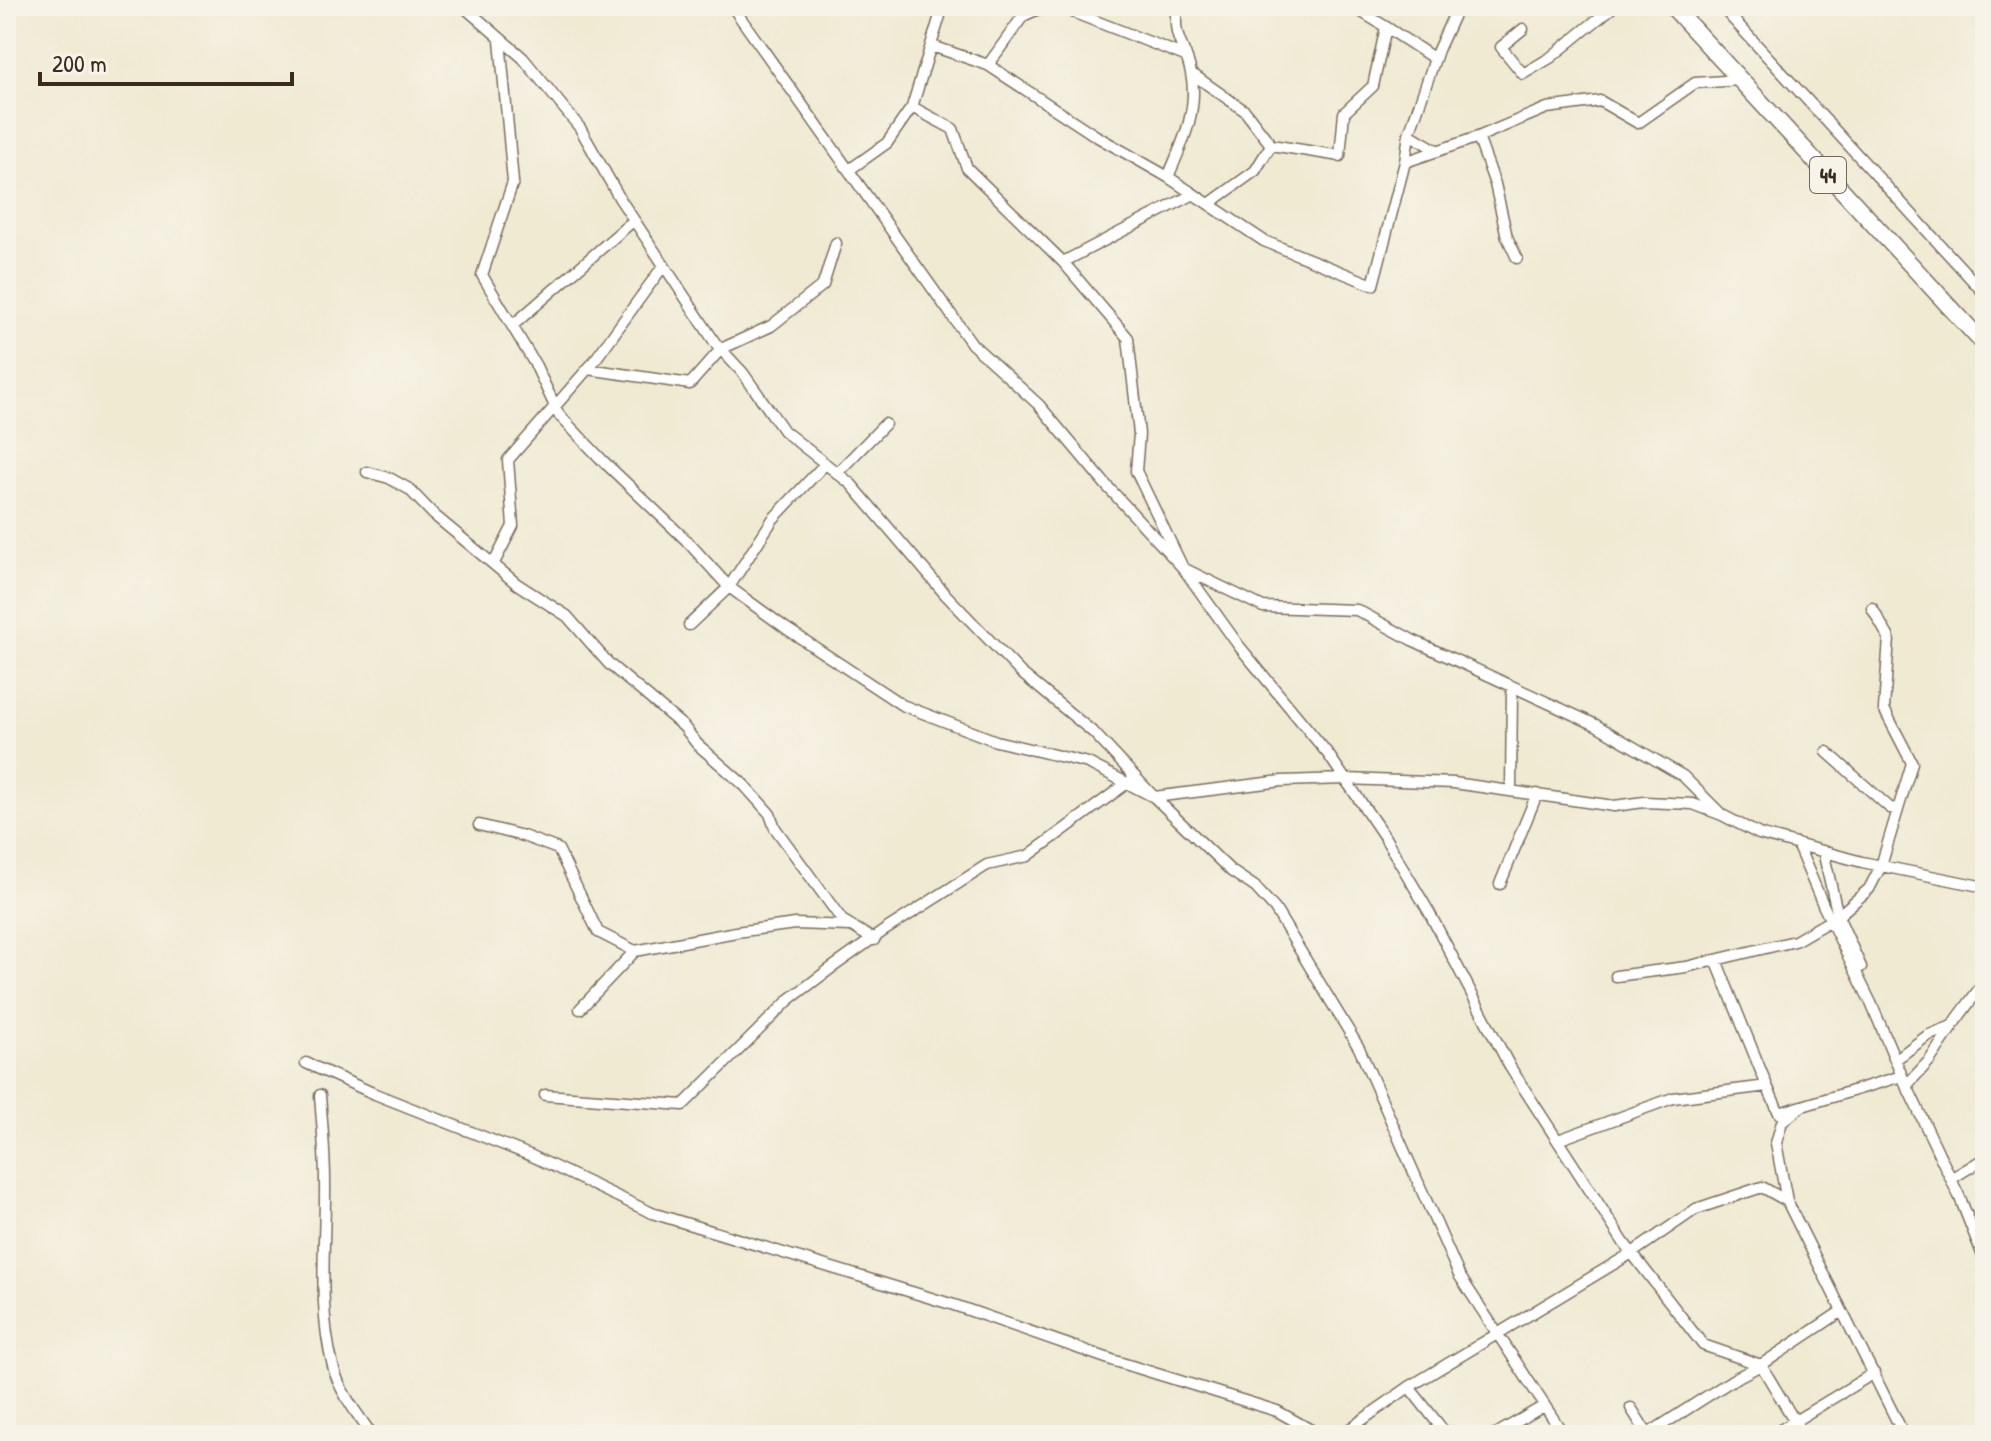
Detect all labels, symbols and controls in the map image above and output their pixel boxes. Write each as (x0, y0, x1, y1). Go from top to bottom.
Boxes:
scale bar (40, 36, 292, 86)
text: 200 m (52, 47, 107, 79)
road number: 44 (1810, 157, 1846, 193)

